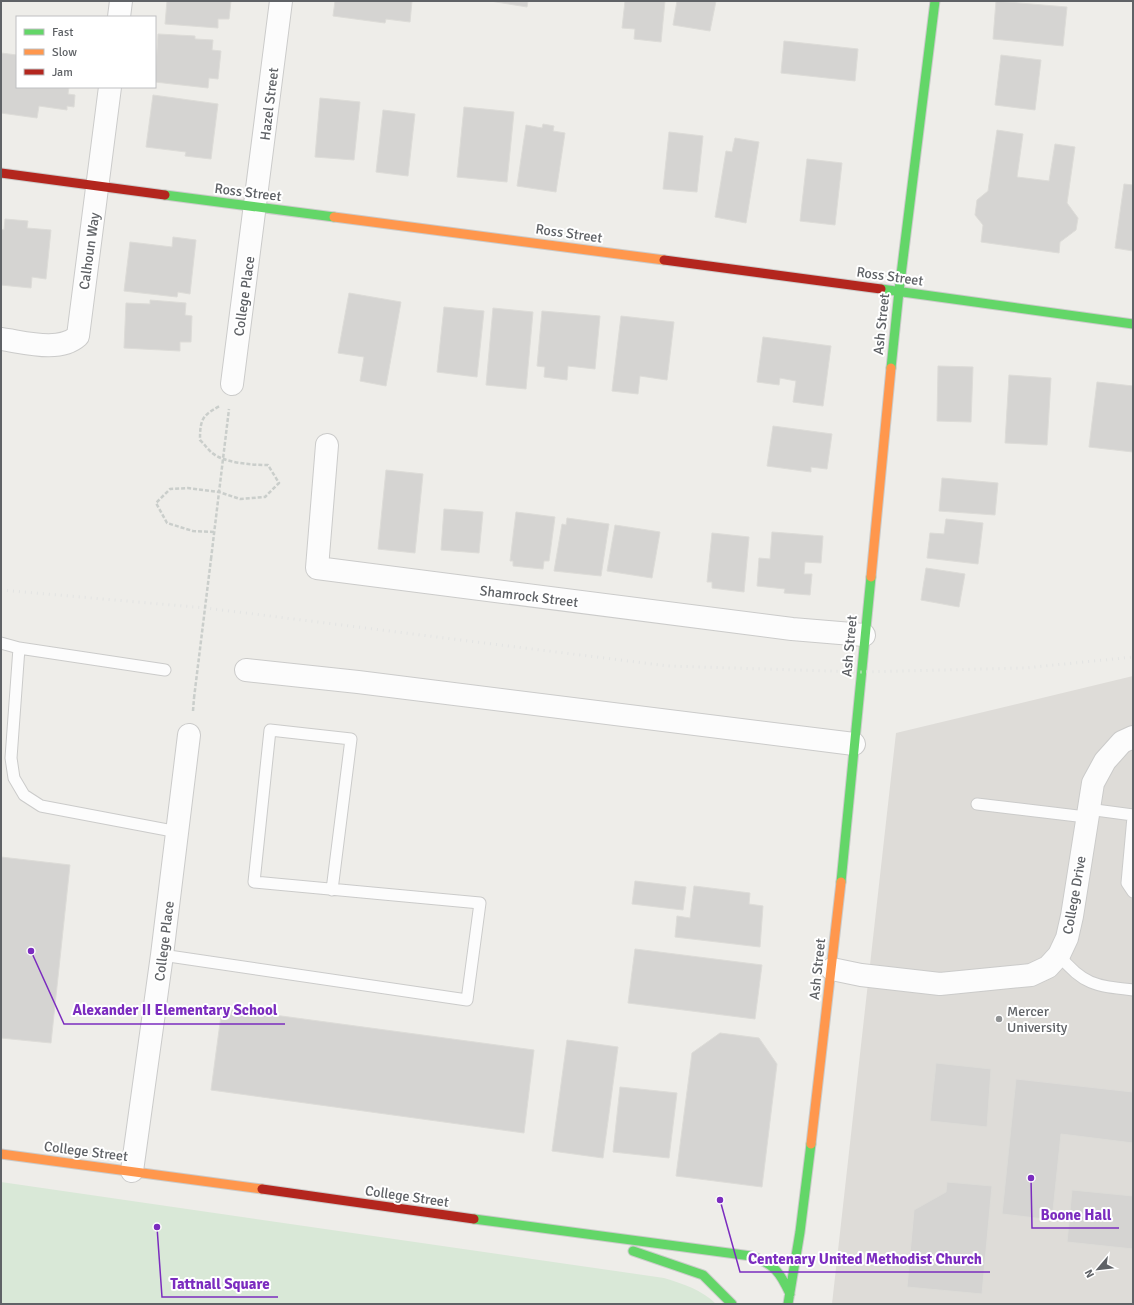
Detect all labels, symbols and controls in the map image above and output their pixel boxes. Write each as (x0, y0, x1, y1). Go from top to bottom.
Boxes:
legend (16, 16, 156, 88)
text: Fast (52, 25, 73, 40)
text: Slow (52, 45, 77, 60)
text: Jam (52, 65, 73, 80)
street label: Hazel Street (257, 67, 282, 141)
street label: Ross Street (213, 180, 282, 205)
street label: Calhoun Way (76, 211, 103, 291)
street label: Ross Street (534, 220, 604, 247)
street label: College Place (230, 255, 259, 337)
street label: Ross Street (855, 263, 925, 290)
street label: Ash Street (870, 292, 893, 356)
street label: Shamrock Street (479, 582, 579, 611)
street label: Ash Street (838, 614, 861, 678)
street label: College Drive (1059, 855, 1090, 936)
street label: College Place (151, 900, 178, 982)
street label: Ash Street (806, 937, 829, 1001)
callout: Alexander II Elementary School (64, 997, 285, 1024)
text: Alexander II Elementary School (73, 1001, 278, 1019)
place label: Mercer University (1007, 1003, 1068, 1036)
marker: Mercer University (994, 1014, 1004, 1024)
street label: College Street (43, 1138, 129, 1165)
street label: College Street (364, 1182, 450, 1211)
callout: Boone Hall (1032, 1201, 1119, 1228)
text: Boone Hall (1040, 1206, 1112, 1224)
callout: Centenary United Methodist Church (740, 1245, 990, 1272)
north arrow (1078, 1249, 1118, 1289)
text: Centenary United Methodist Church (748, 1250, 982, 1268)
text: N (1082, 1267, 1097, 1280)
callout: Tattnall Square (162, 1270, 278, 1297)
text: Tattnall Square (170, 1275, 270, 1293)

